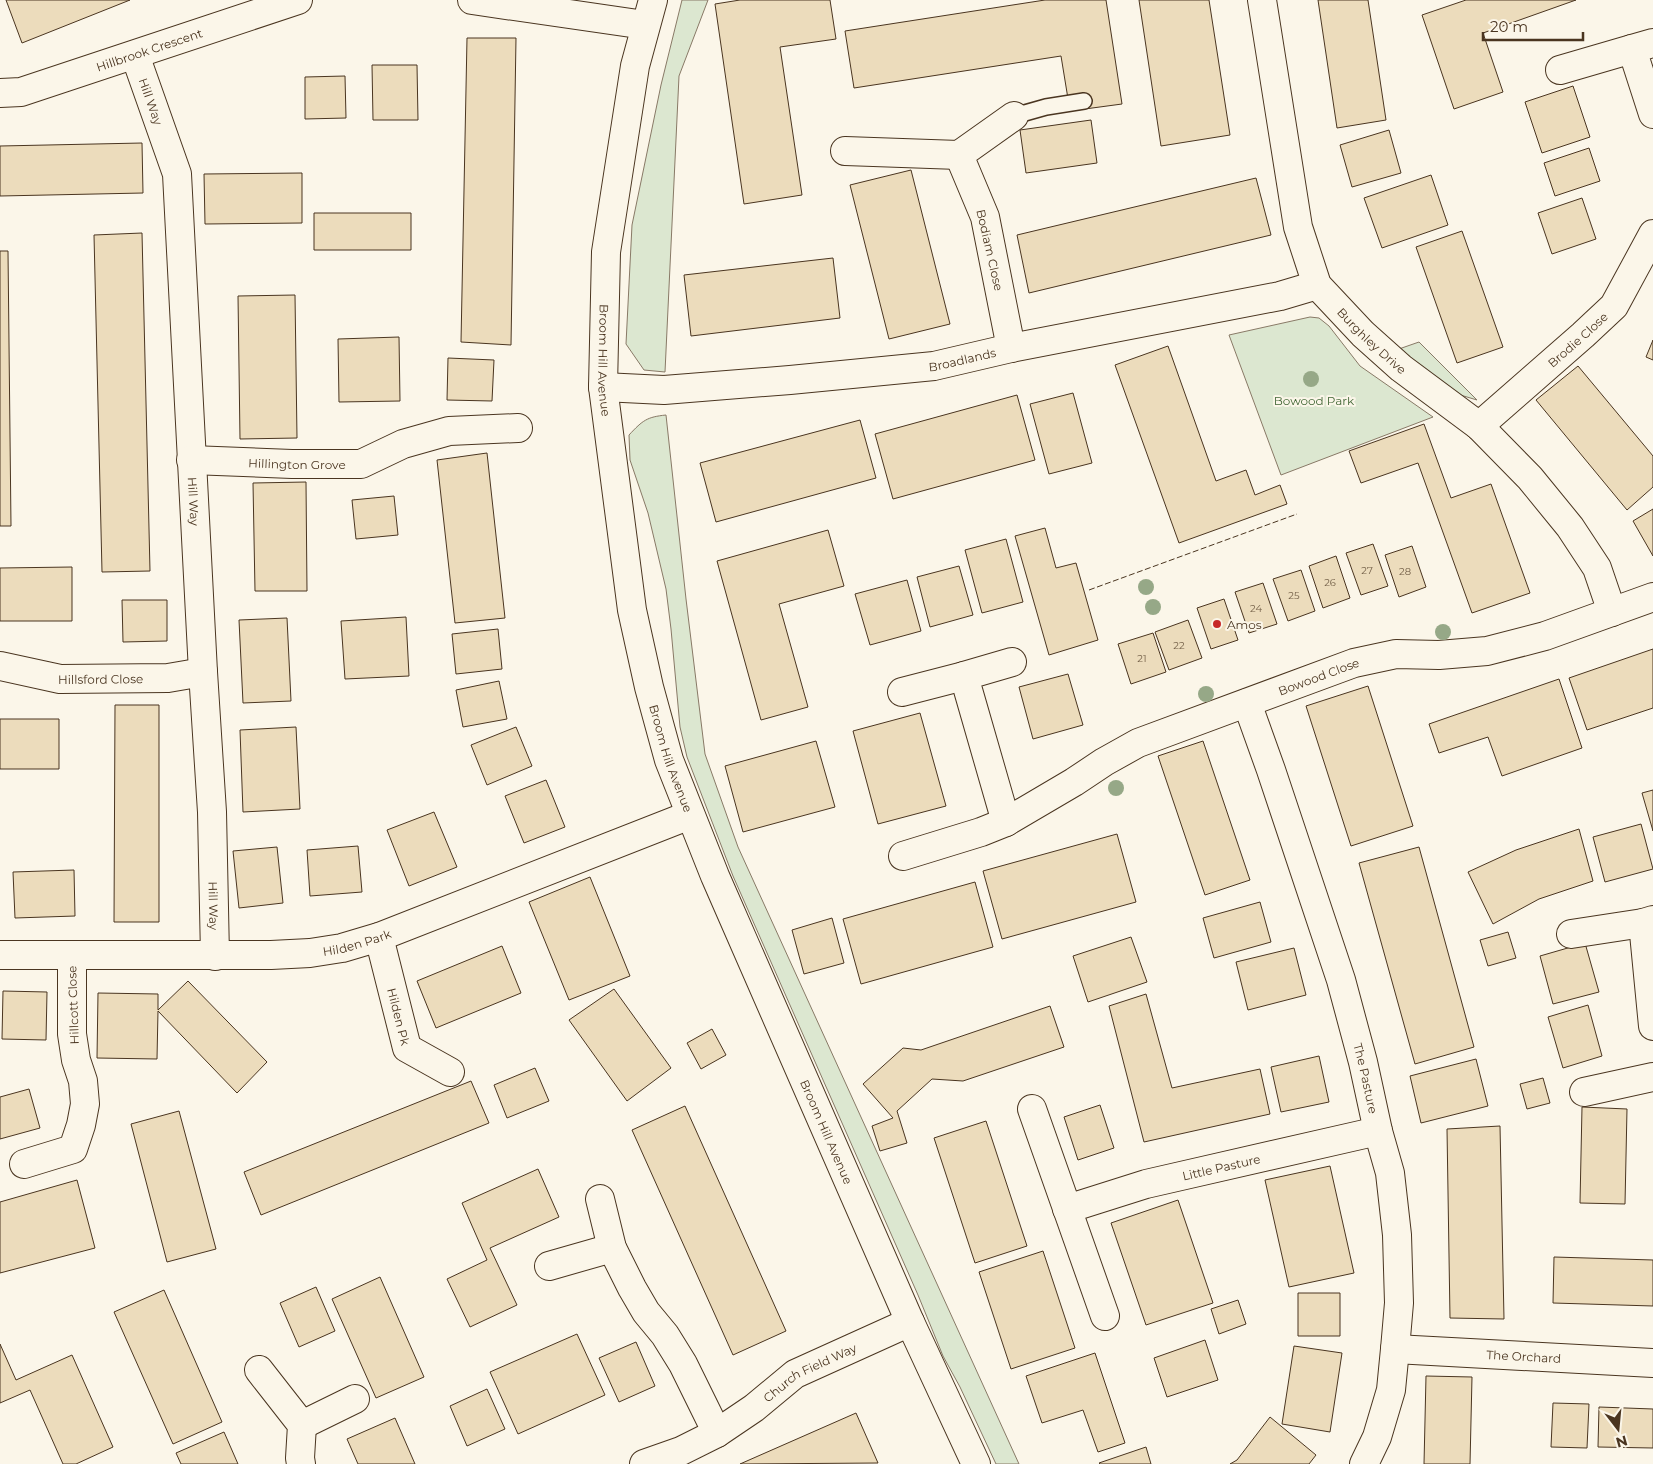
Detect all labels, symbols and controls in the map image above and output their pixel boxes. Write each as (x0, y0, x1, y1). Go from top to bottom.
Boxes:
scale bar (1483, 10, 1583, 42)
text: 20 m (1490, 17, 1528, 36)
street label: Hillbrook Crescent (94, 25, 204, 74)
street label: Hill Way (136, 76, 167, 127)
street label: Bodiam Close (973, 208, 1007, 292)
street label: Broom Hill Avenue (595, 304, 614, 417)
street label: Burghley Drive (1334, 304, 1409, 377)
street label: Brodie Close (1544, 309, 1610, 370)
street label: Broadlands (928, 344, 997, 374)
park label: Bowood Park (1274, 393, 1355, 408)
street label: Hillington Grove (248, 455, 346, 472)
street label: Hill Way (185, 477, 203, 527)
house number: 27 (1361, 564, 1373, 577)
house number: 28 (1399, 565, 1411, 578)
house number: 26 (1324, 576, 1336, 589)
house number: 25 (1288, 589, 1300, 602)
house number: 24 (1250, 602, 1262, 615)
place label: Amos (1227, 617, 1262, 632)
marker: Amos (1211, 618, 1223, 630)
house number: 22 (1173, 639, 1185, 652)
house number: 21 (1137, 652, 1147, 665)
street label: Bowood Close (1276, 655, 1360, 698)
street label: Hillsford Close (58, 671, 143, 687)
street label: Broom Hill Avenue (647, 703, 696, 814)
street label: Hill Way (206, 881, 222, 931)
street label: Hilden Park (321, 925, 394, 958)
street label: Hillcott Close (64, 965, 82, 1045)
street label: Hilden Pk (385, 986, 414, 1048)
street label: The Pasture (1351, 1041, 1381, 1115)
street label: Broom Hill Avenue (797, 1077, 856, 1186)
street label: Little Pasture (1181, 1151, 1262, 1183)
street label: Church Field Way (760, 1340, 859, 1405)
street label: The Orchard (1486, 1346, 1562, 1366)
north arrow (1593, 1404, 1643, 1454)
text: N (1614, 1431, 1630, 1452)

